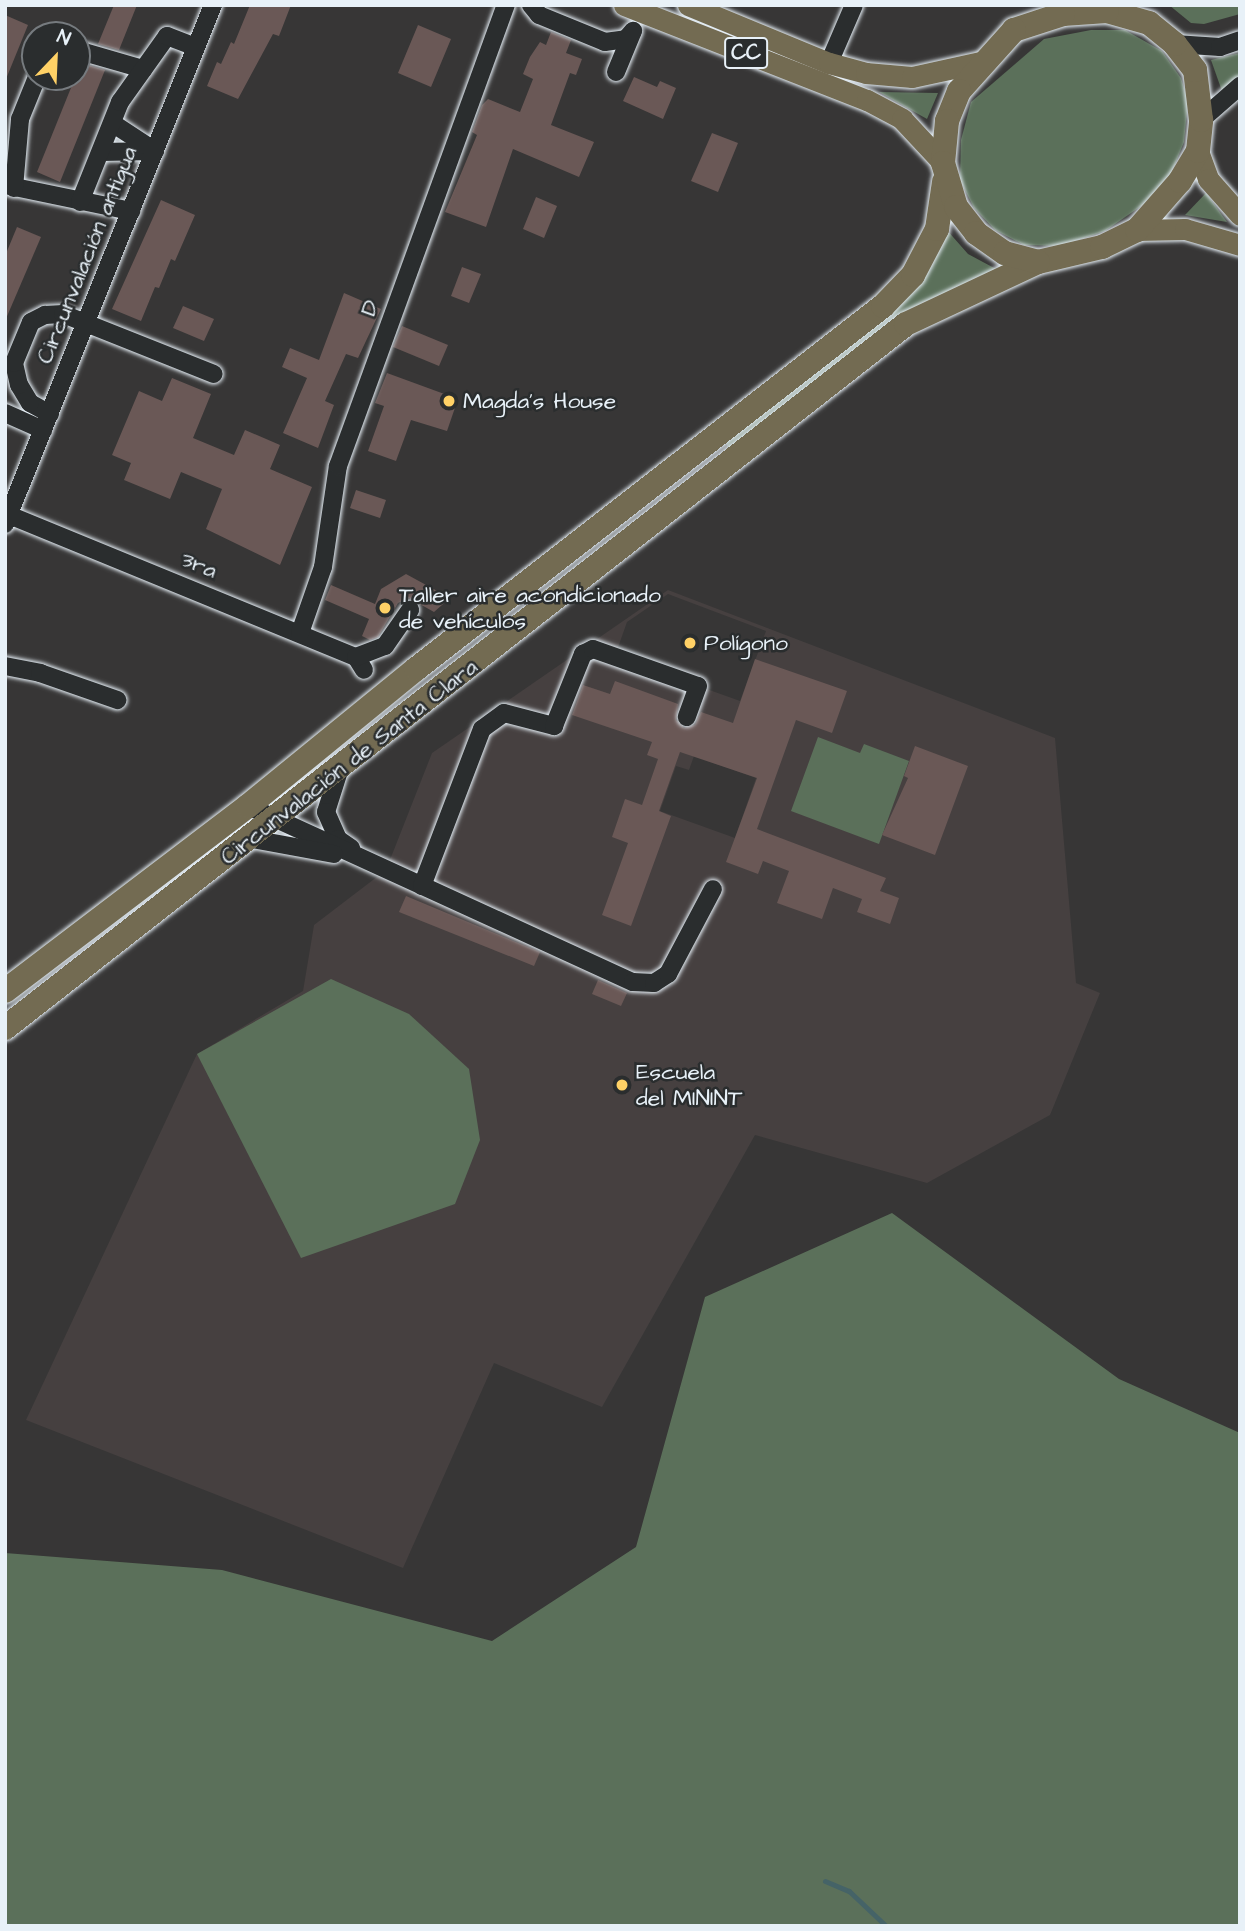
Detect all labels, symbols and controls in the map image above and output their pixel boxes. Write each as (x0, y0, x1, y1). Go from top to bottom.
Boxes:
north arrow (21, 21, 91, 91)
text: N (53, 23, 74, 53)
road number: CC (723, 36, 769, 70)
street label: Circunvalación antigua (31, 142, 143, 368)
street label: D (354, 296, 386, 320)
place label: Magda’s House (463, 387, 616, 415)
marker: Magda’s House (441, 393, 457, 409)
street label: 3ra (177, 545, 221, 585)
place label: Taller aire acondicionado de vehículos (399, 581, 661, 635)
marker: Taller aire acondicionado de vehículos (377, 600, 393, 616)
place label: Polígono (704, 629, 788, 657)
marker: Polígono (682, 635, 698, 651)
street label: Circunvalación de Santa Clara (215, 653, 483, 871)
place label: Escuela del MININT (636, 1058, 742, 1112)
marker: Escuela del MININT (614, 1077, 630, 1093)

